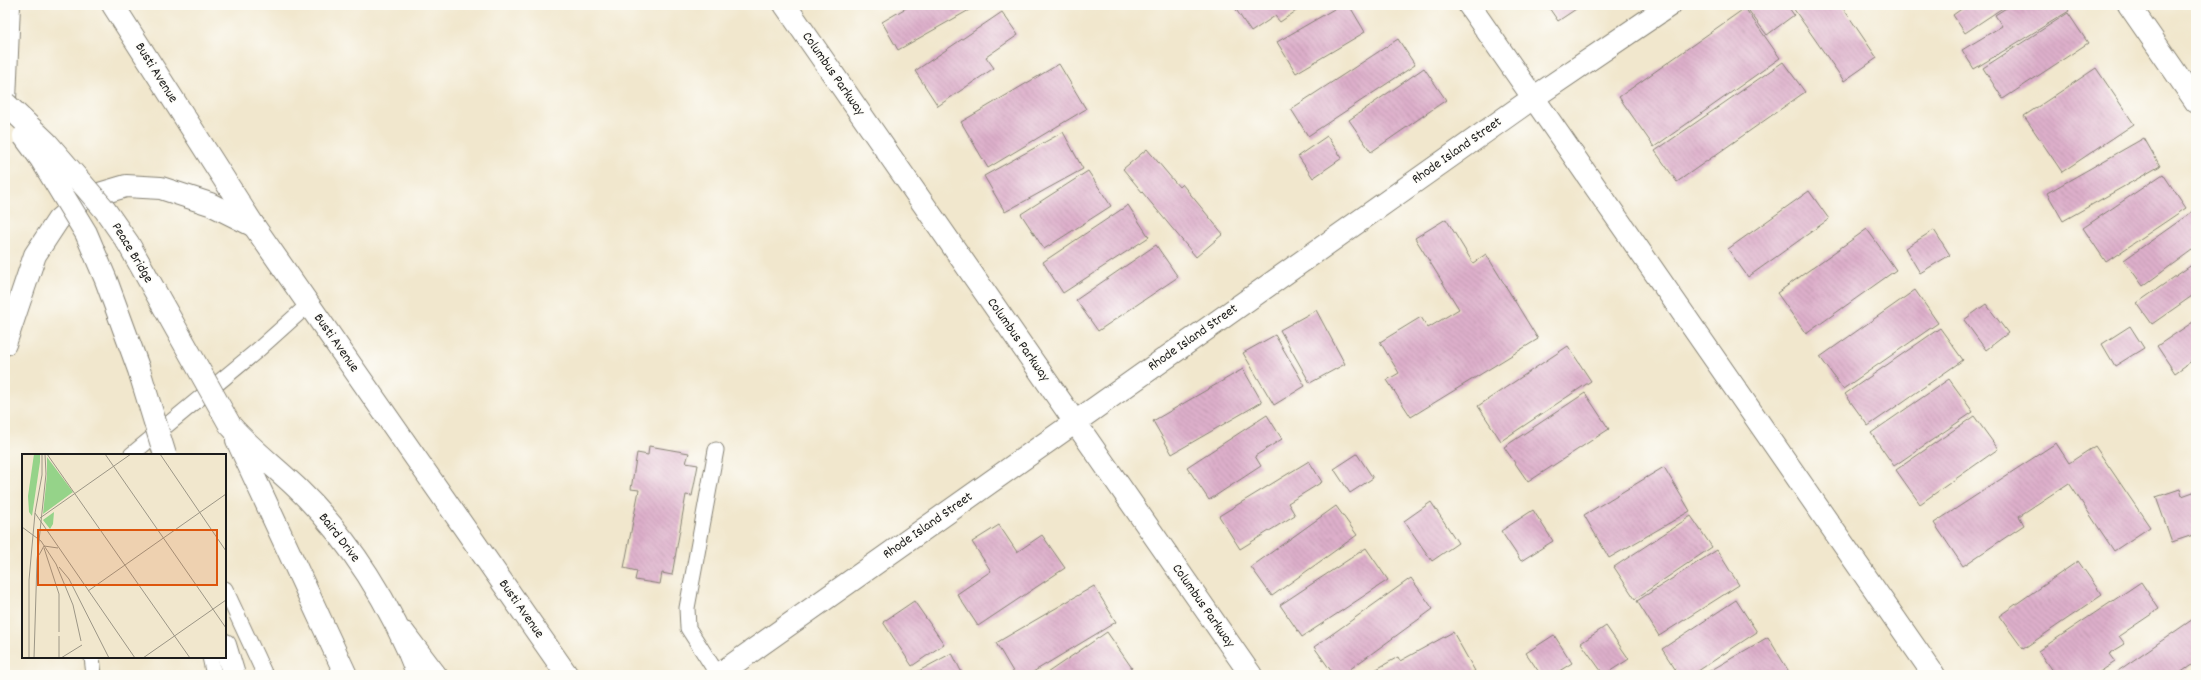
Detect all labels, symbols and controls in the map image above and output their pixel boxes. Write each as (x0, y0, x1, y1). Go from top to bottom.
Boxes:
street label: Columbus Parkway (797, 28, 870, 120)
street label: Busti Avenue (130, 39, 182, 107)
street label: Rhode Island Street (1408, 112, 1506, 190)
street label: Peace Bridge (106, 219, 158, 287)
street label: Columbus Parkway (982, 294, 1055, 386)
street label: Rhode Island Street (1144, 299, 1242, 377)
street label: Busti Avenue (308, 309, 364, 377)
inset map (22, 454, 226, 658)
street label: Rhode Island Street (879, 487, 977, 565)
street label: Baird Drive (313, 509, 365, 567)
street label: Columbus Parkway (1167, 560, 1240, 652)
street label: Busti Avenue (493, 575, 549, 643)

